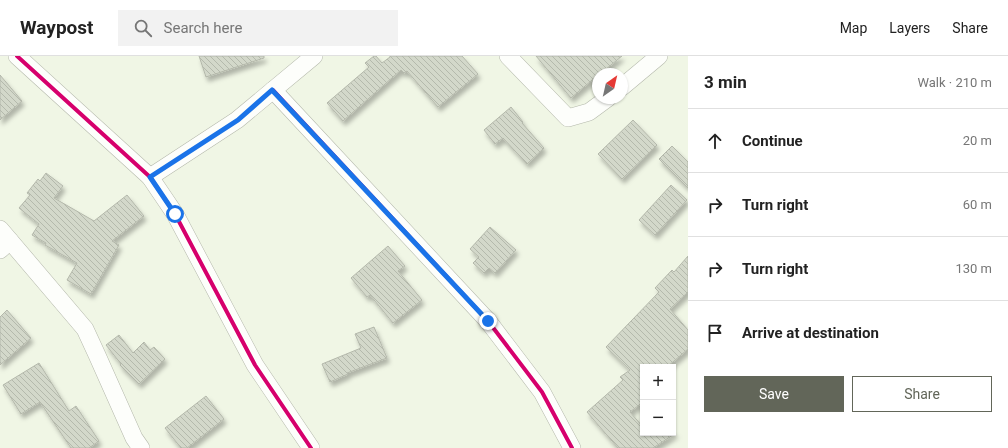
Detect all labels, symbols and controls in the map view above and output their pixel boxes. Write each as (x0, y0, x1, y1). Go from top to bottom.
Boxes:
search box (118, 10, 398, 46)
text: Waypost (20, 16, 94, 39)
icon: search (132, 17, 154, 39)
text: Search here (164, 19, 242, 37)
text: Map (840, 20, 867, 36)
text: Layers (889, 20, 930, 36)
text: Share (952, 20, 988, 36)
north arrow (592, 68, 628, 104)
text: 3 min (704, 72, 747, 92)
text: Walk · 210 m (917, 75, 992, 90)
icon: ahead (704, 130, 726, 152)
text: Continue (742, 132, 803, 150)
text: 20 m (963, 133, 992, 148)
icon: right (704, 194, 726, 216)
text: Turn right (742, 196, 808, 214)
text: 60 m (963, 197, 992, 212)
route start (166, 205, 184, 223)
icon: right (704, 258, 726, 280)
text: Turn right (742, 260, 808, 278)
text: 130 m (955, 261, 992, 276)
route end (479, 312, 497, 330)
icon: arrive (704, 322, 726, 344)
text: Arrive at destination (742, 324, 879, 342)
map controls (640, 364, 676, 436)
button: + (640, 364, 676, 400)
button: Save (704, 376, 844, 412)
button: Share (852, 376, 992, 412)
button: − (640, 400, 676, 436)

